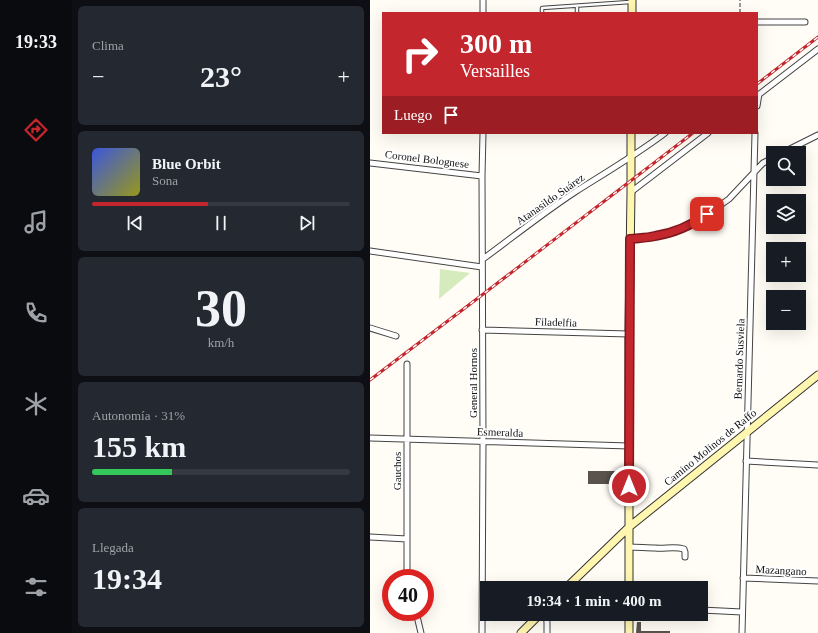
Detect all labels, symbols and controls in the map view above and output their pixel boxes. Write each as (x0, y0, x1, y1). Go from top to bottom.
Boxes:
icon: right (394, 28, 446, 80)
text: 300 m (460, 28, 532, 59)
text: 19:33 (15, 32, 57, 52)
text: Clima (92, 38, 124, 53)
text: 23° (200, 60, 242, 93)
text: Versailles (460, 61, 530, 81)
text: − (92, 64, 104, 89)
text: + (338, 64, 350, 89)
icon: arrive (440, 104, 462, 126)
text: Luego (394, 107, 432, 123)
icon: directions (22, 116, 50, 144)
map controls (766, 146, 806, 330)
button: search (766, 146, 806, 186)
street label: Coronel Bolognese (384, 148, 470, 170)
text: Blue Orbit (152, 156, 221, 172)
street label: Atanasildo Suárez (514, 171, 586, 227)
text: Sona (152, 173, 178, 188)
button: layers (766, 194, 806, 234)
pin (690, 197, 724, 231)
icon: arrive (696, 203, 718, 225)
icon: music (22, 208, 50, 236)
icon: previous (124, 212, 146, 234)
icon: pause (210, 212, 232, 234)
icon: next (296, 212, 318, 234)
button: + (766, 242, 806, 282)
text: 30 (195, 280, 247, 337)
button: − (766, 290, 806, 330)
icon: phone (22, 299, 50, 327)
street label: Filadelfia (535, 315, 577, 329)
street label: Bernardo Susviela (732, 318, 746, 400)
text: km/h (208, 335, 234, 350)
street label: General Hornos (467, 348, 479, 418)
icon: climate (22, 390, 50, 418)
street label: Camino Molinos de Raffo (662, 406, 759, 488)
text: Autonomía · 31% (92, 408, 185, 423)
street label: Esmeralda (477, 425, 524, 439)
text: 155 km (92, 430, 186, 463)
street label: Gauchos (391, 452, 403, 490)
position arrow (608, 465, 650, 507)
icon: car (22, 482, 50, 510)
text: Llegada (92, 540, 134, 555)
text: 19:34 (92, 562, 162, 595)
street label: Mazangano (755, 563, 807, 577)
speed limit sign: 40 (382, 569, 434, 621)
icon: filters (22, 573, 50, 601)
text: 19:34 · 1 min · 400 m (527, 593, 662, 609)

